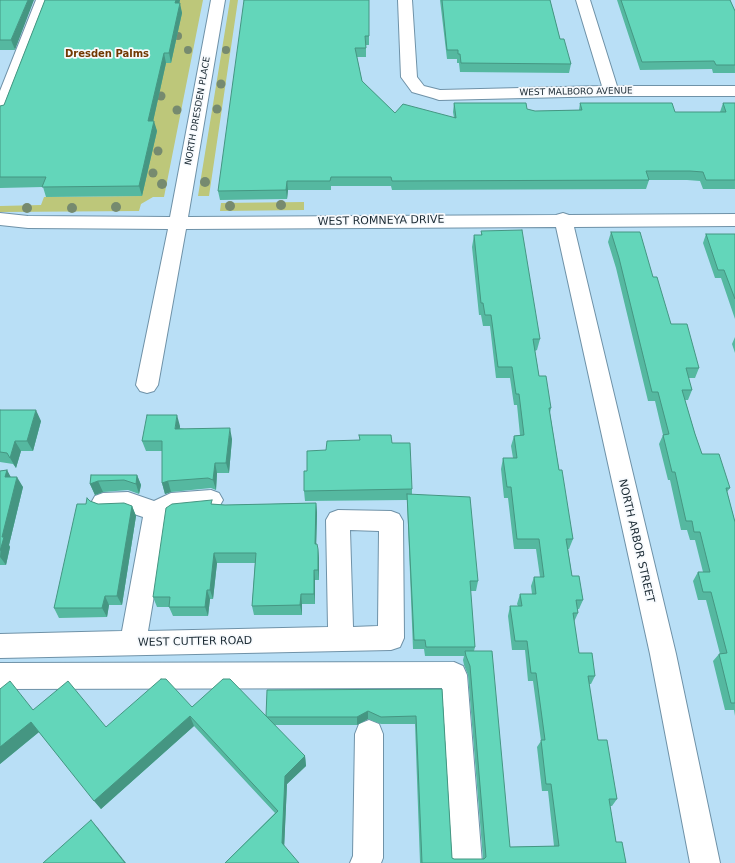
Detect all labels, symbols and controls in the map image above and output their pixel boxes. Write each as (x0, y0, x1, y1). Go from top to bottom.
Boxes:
district label: Dresden Palms (65, 48, 149, 60)
street label: NORTH DRESDEN PLACE (183, 56, 213, 166)
street label: WEST MALBORO AVENUE (519, 86, 633, 98)
street label: WEST ROMNEYA DRIVE (318, 213, 444, 229)
street label: NORTH ARBOR STREET (615, 478, 657, 604)
street label: WEST CUTTER ROAD (138, 634, 252, 650)

